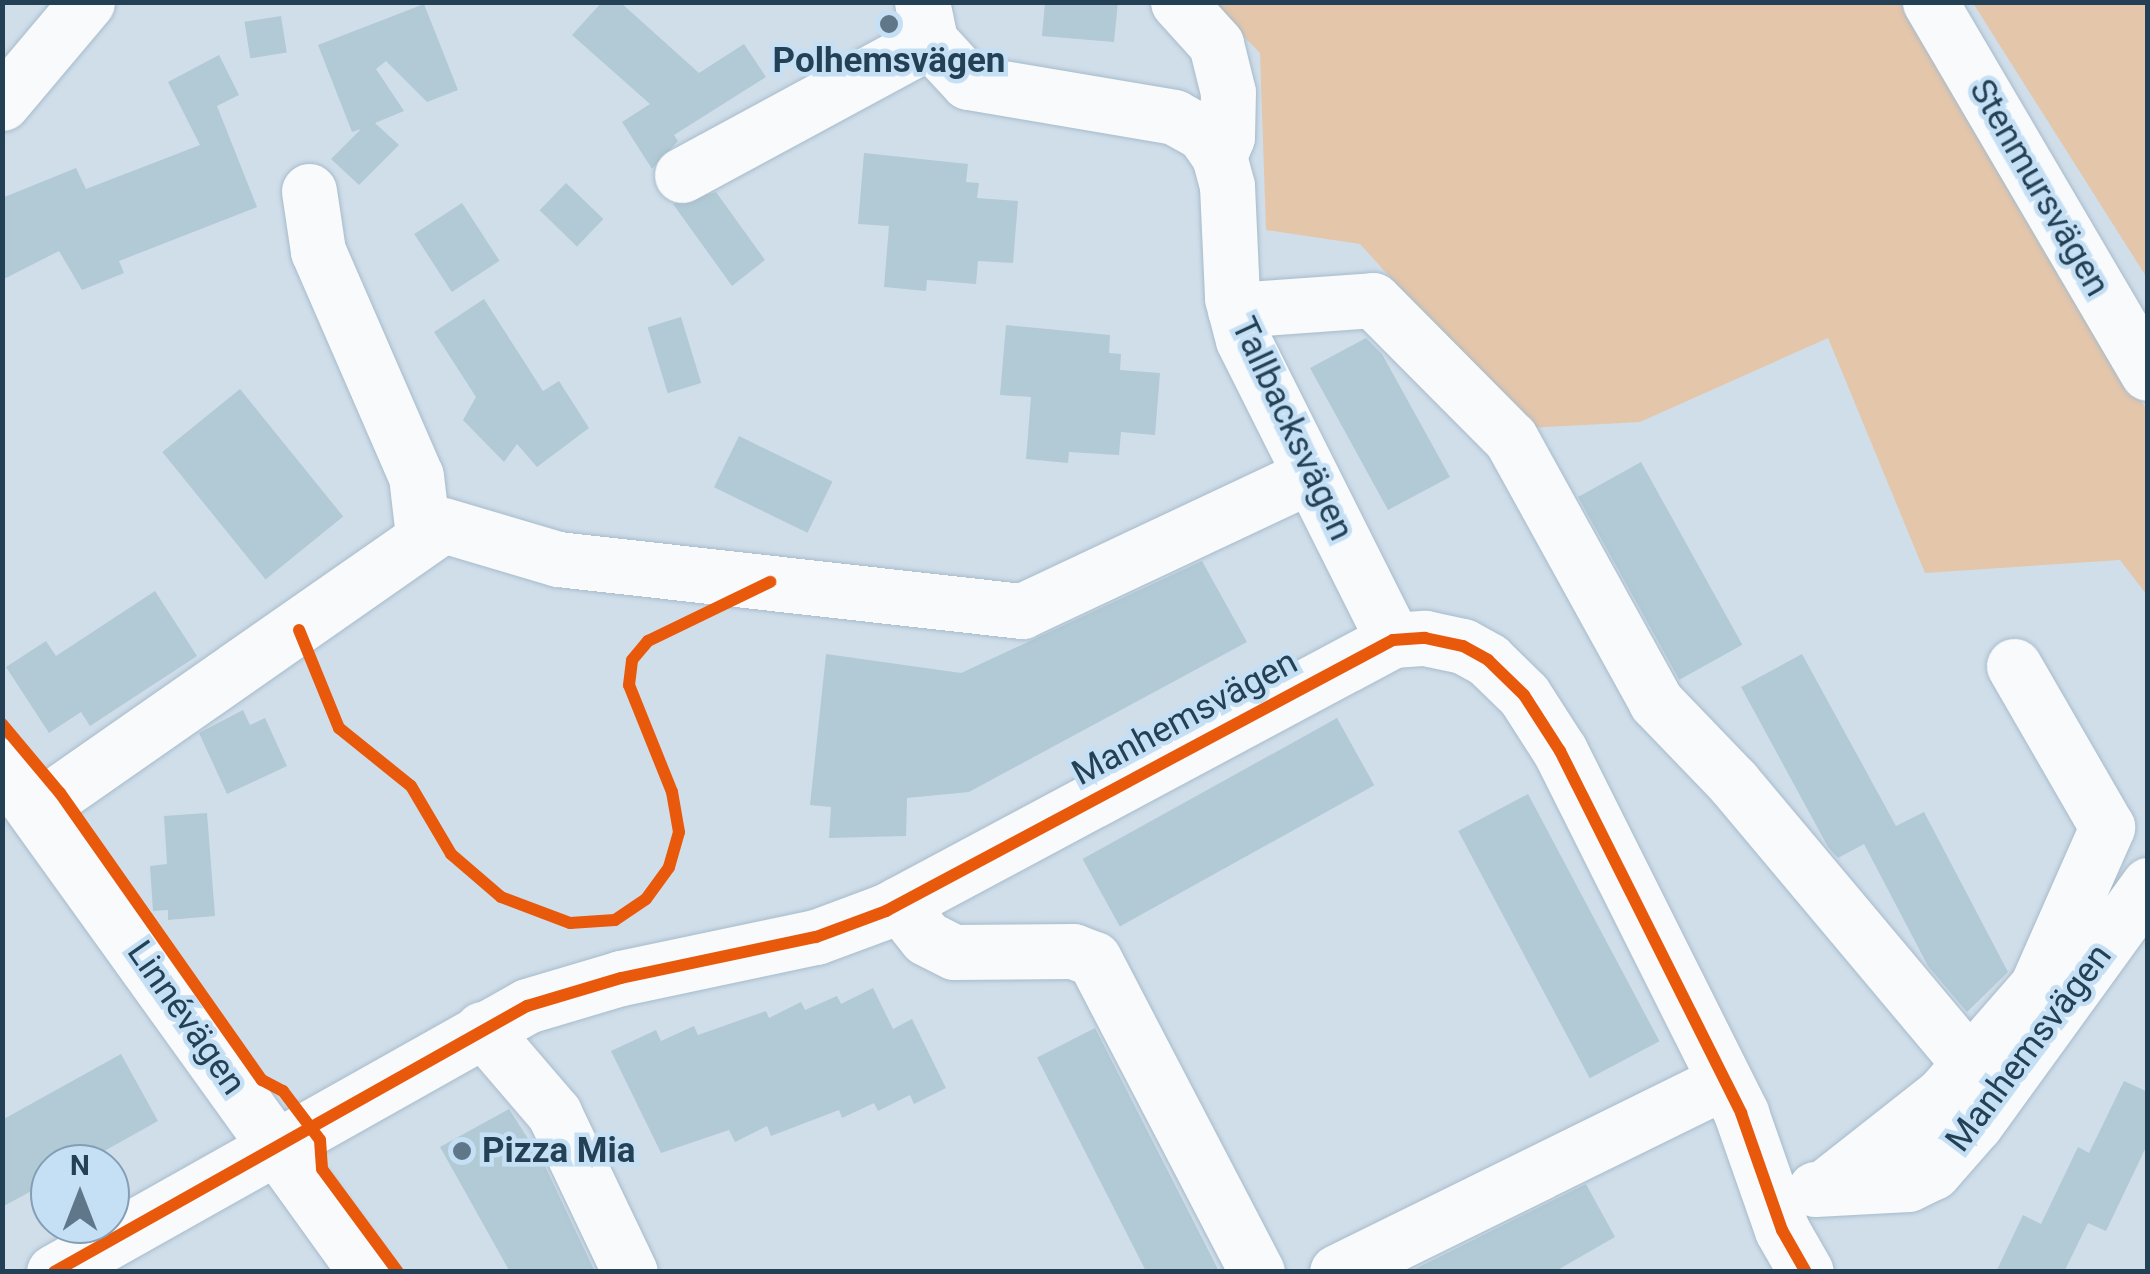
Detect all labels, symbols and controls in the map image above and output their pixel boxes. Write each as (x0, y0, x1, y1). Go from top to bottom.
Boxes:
marker: Polhemsvägen (878, 13, 900, 35)
place label: Polhemsvägen (773, 40, 1005, 82)
street label: Stenmursvägen (1960, 72, 2118, 304)
street label: Tallbacksvägen (1222, 311, 1362, 547)
street label: Manhemsvägen (1065, 641, 1305, 795)
street label: Linnévägen (118, 933, 254, 1103)
street label: Manhemsvägen (1937, 936, 2121, 1160)
place label: Pizza Mia (482, 1130, 636, 1172)
marker: Pizza Mia (451, 1140, 473, 1162)
north arrow (30, 1144, 130, 1244)
text: N (70, 1149, 90, 1182)

